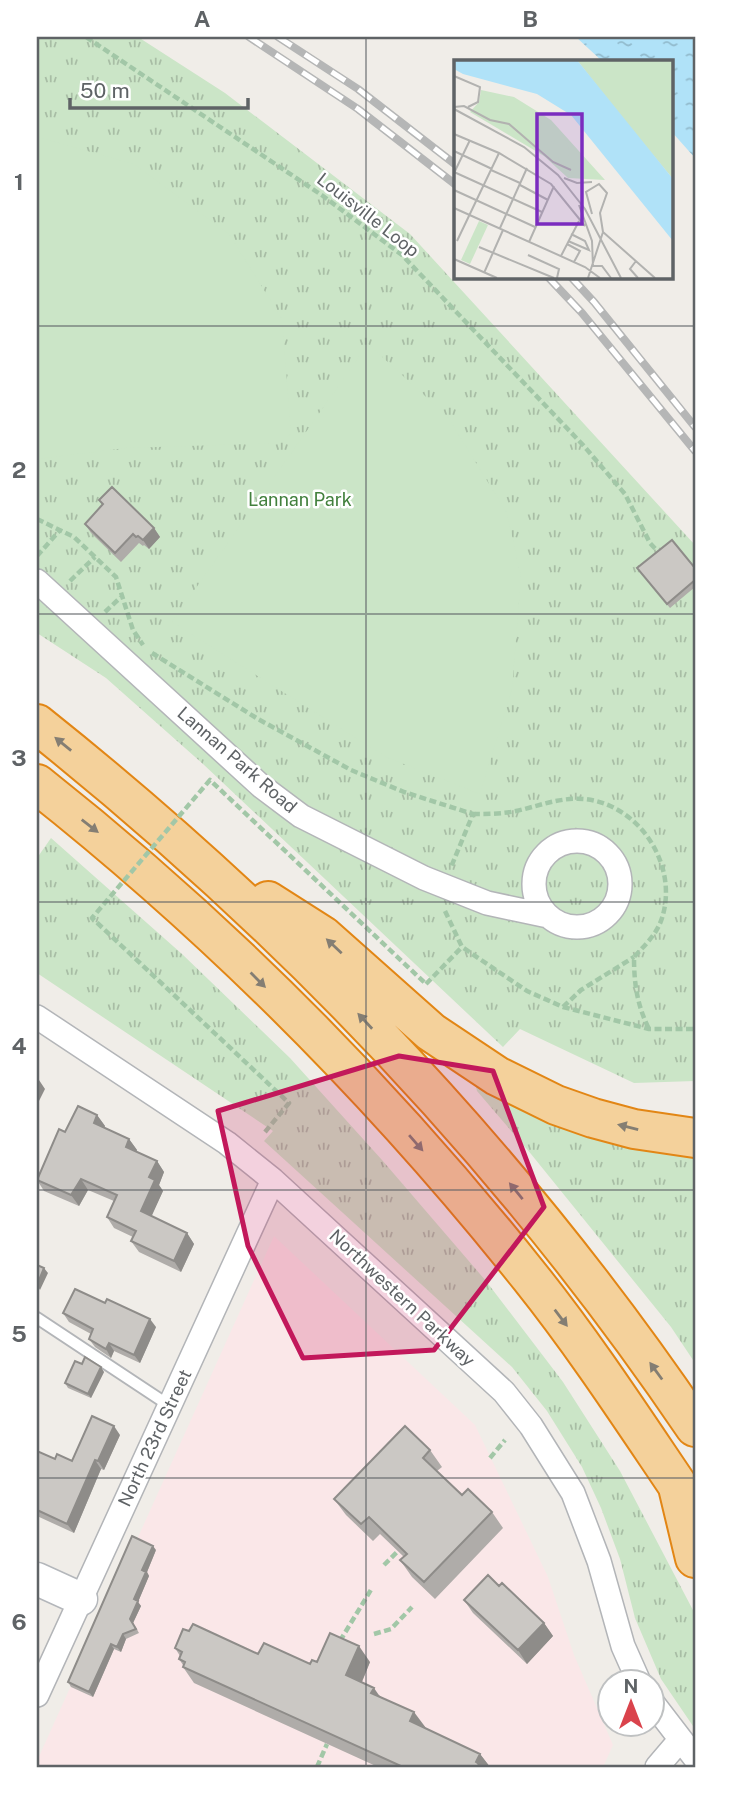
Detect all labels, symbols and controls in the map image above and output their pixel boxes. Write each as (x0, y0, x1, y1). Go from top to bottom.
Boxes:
text: A (194, 5, 211, 32)
text: B (522, 5, 538, 32)
inset map (454, 60, 672, 278)
scale bar (70, 66, 248, 110)
text: 50 m (80, 78, 130, 103)
text: 1 (14, 168, 24, 195)
street label: Louisville Loop (313, 168, 424, 261)
text: 2 (12, 456, 26, 483)
park label: Lannan Park (248, 489, 352, 510)
street label: Lannan Park Road (173, 702, 301, 817)
one-way arrow (54, 737, 72, 752)
text: 3 (11, 744, 27, 771)
one-way arrow (81, 819, 99, 834)
one-way arrow (326, 938, 343, 954)
one-way arrow (250, 971, 267, 988)
one-way arrow (358, 1013, 374, 1030)
text: 4 (11, 1032, 27, 1059)
one-way arrow (617, 1121, 639, 1132)
one-way arrow (408, 1134, 424, 1152)
one-way arrow (509, 1183, 524, 1201)
street label: Northwestern Parkway (325, 1225, 480, 1371)
one-way arrow (554, 1309, 568, 1327)
text: 5 (11, 1320, 27, 1347)
one-way arrow (649, 1362, 663, 1380)
street label: North 23rd Street (114, 1366, 196, 1510)
text: 6 (11, 1608, 27, 1635)
north arrow (596, 1668, 666, 1738)
text: N (624, 1675, 638, 1697)

